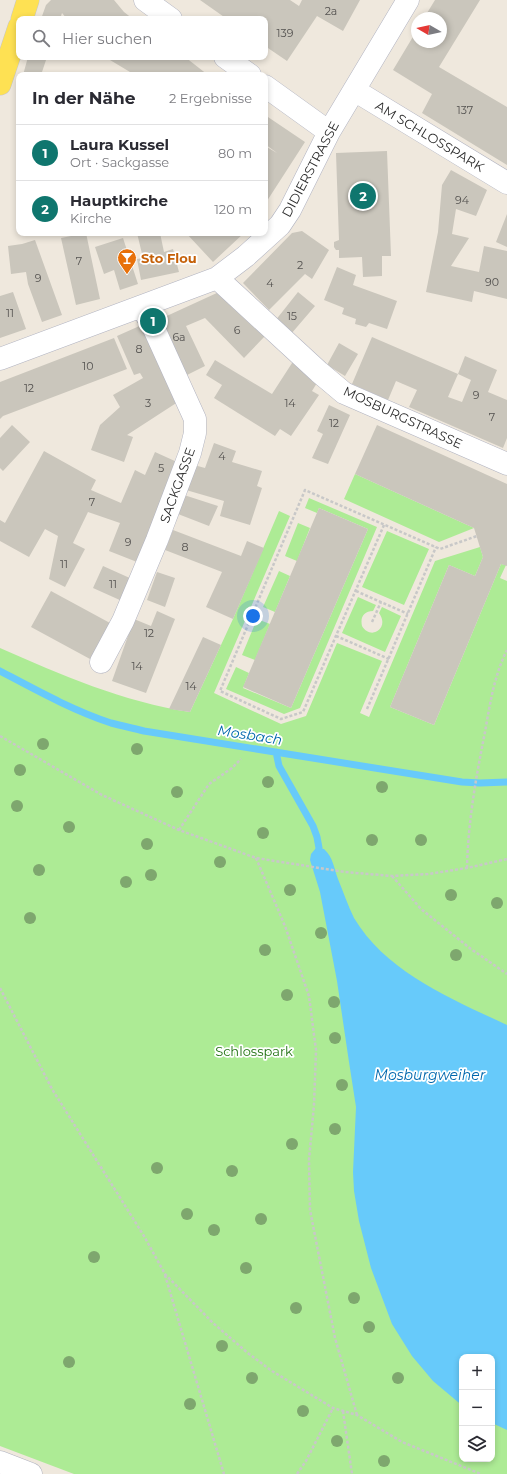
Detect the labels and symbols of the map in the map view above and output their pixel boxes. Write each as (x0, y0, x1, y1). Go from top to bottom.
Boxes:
house number: 2a (325, 4, 337, 18)
north arrow (411, 12, 447, 48)
house number: 139 (277, 26, 294, 40)
street label: AM SCHLOSSPARK (373, 97, 488, 175)
house number: 137 (457, 103, 473, 117)
street label: DIDIERSTRASSE (278, 118, 342, 220)
pin: 2 (350, 181, 376, 211)
house number: 94 (455, 193, 470, 207)
bar icon: Sto Flou (116, 247, 138, 275)
place label: Sto Flou (141, 250, 197, 266)
house number: 7 (76, 254, 82, 268)
house number: 2 (297, 258, 303, 272)
house number: 9 (35, 271, 42, 285)
house number: 90 (485, 275, 499, 289)
house number: 4 (266, 276, 274, 290)
house number: 11 (6, 306, 14, 320)
pin: 1 (140, 306, 166, 336)
house number: 15 (287, 309, 297, 323)
house number: 6 (234, 323, 241, 337)
house number: 6a (172, 330, 186, 344)
house number: 8 (135, 342, 143, 356)
house number: 10 (82, 359, 94, 373)
house number: 12 (24, 381, 34, 395)
street label: MOSBURGSTRASSE (341, 382, 465, 452)
house number: 9 (473, 388, 480, 402)
house number: 3 (145, 396, 151, 410)
house number: 14 (284, 396, 296, 410)
house number: 7 (489, 410, 495, 424)
house number: 12 (329, 416, 339, 430)
street label: SACKGASSE (156, 445, 198, 525)
house number: 4 (218, 449, 226, 463)
house number: 5 (158, 461, 164, 475)
house number: 7 (89, 495, 95, 509)
house number: 9 (125, 535, 132, 549)
house number: 8 (181, 540, 189, 554)
house number: 11 (60, 557, 68, 571)
house number: 11 (109, 577, 117, 591)
your location (243, 606, 263, 626)
house number: 12 (144, 626, 154, 640)
house number: 14 (131, 659, 143, 673)
house number: 14 (185, 679, 197, 693)
water label: Mosbach (216, 721, 284, 749)
park label: Schlosspark (215, 1043, 293, 1059)
water label: Mosburgweiher (375, 1066, 486, 1084)

